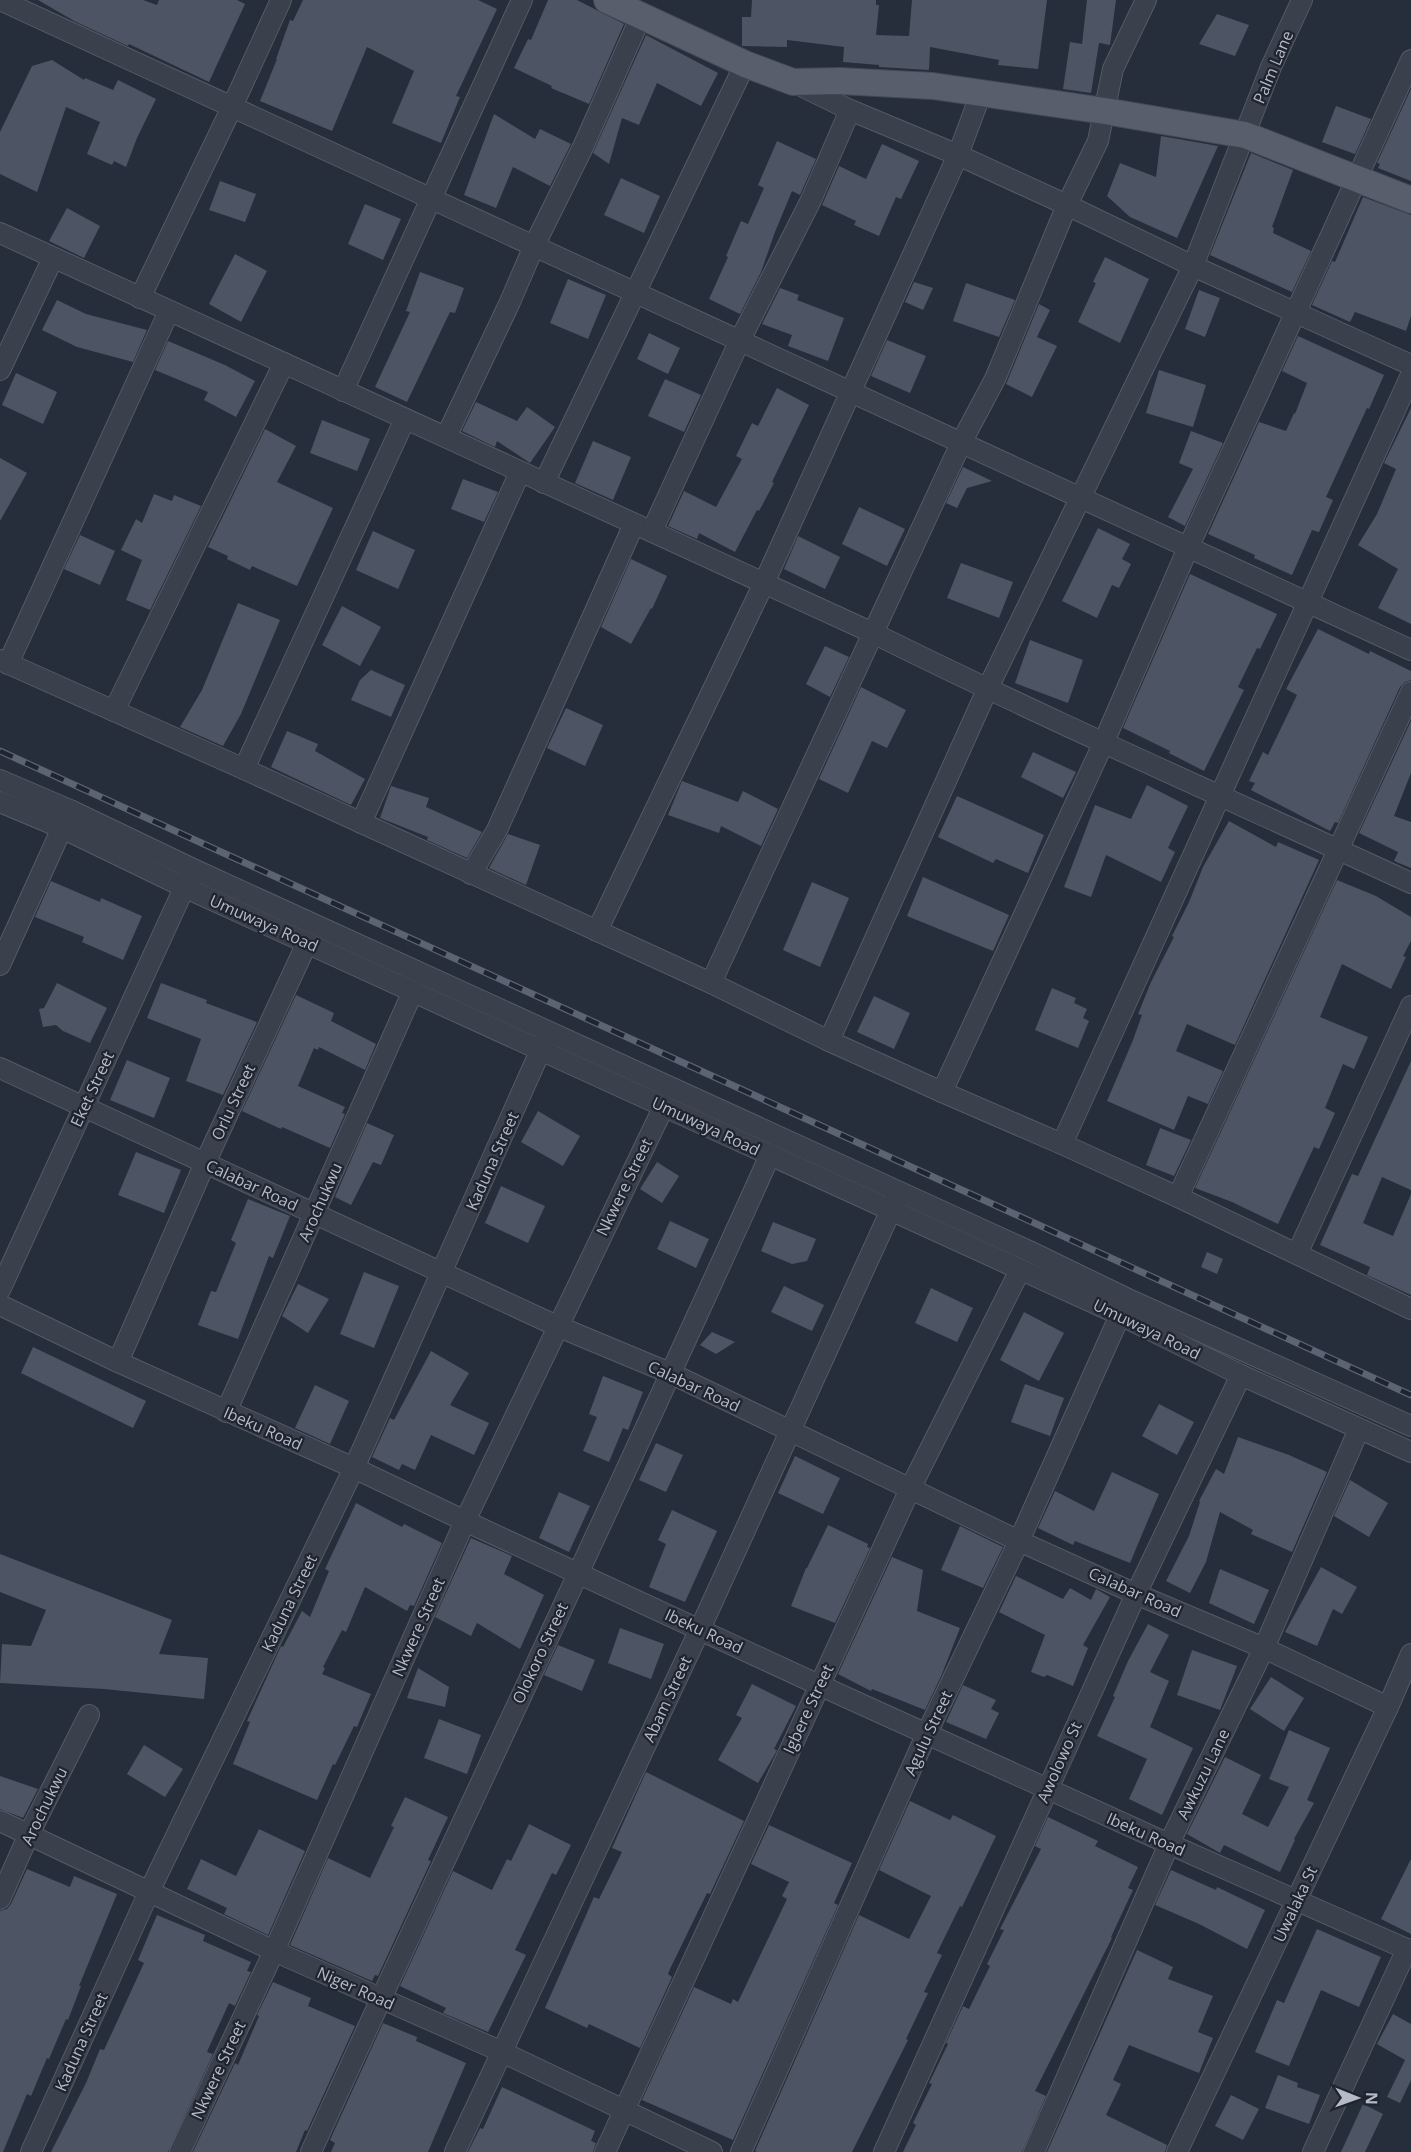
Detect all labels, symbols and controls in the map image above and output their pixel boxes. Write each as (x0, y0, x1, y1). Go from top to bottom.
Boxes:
street label: Palm Lane (1248, 27, 1298, 107)
street label: Umuwaya Road (206, 889, 322, 957)
street label: Eket Street (65, 1047, 119, 1130)
street label: Orlu Street (206, 1060, 260, 1144)
street label: Umuwaya Road (648, 1091, 764, 1161)
street label: Kaduna Street (460, 1108, 524, 1214)
street label: Nkwere Street (591, 1134, 657, 1240)
street label: Calabar Road (202, 1154, 302, 1216)
street label: Arochukwu (293, 1159, 347, 1245)
street label: Umuwaya Road (1090, 1294, 1204, 1364)
street label: Calabar Road (644, 1355, 744, 1417)
street label: Ibeku Road (220, 1401, 306, 1455)
street label: Kaduna Street (256, 1550, 322, 1655)
street label: Calabar Road (1085, 1562, 1185, 1622)
street label: Nkwere Street (386, 1574, 450, 1680)
street label: Olokoro Street (507, 1599, 573, 1707)
street label: Ibeku Road (661, 1603, 747, 1659)
street label: Abam Street (637, 1652, 697, 1746)
street label: Igbere Street (778, 1660, 838, 1757)
street label: Agulu Street (899, 1687, 957, 1779)
street label: Awolowo St (1031, 1718, 1087, 1806)
street label: Awkuzu Lane (1172, 1725, 1234, 1823)
street label: Arochukwu (16, 1763, 72, 1849)
street label: Ibeku Road (1103, 1807, 1189, 1861)
street label: Uwalaka St (1268, 1862, 1322, 1946)
street label: Niger Road (314, 1961, 398, 2015)
street label: Kaduna Street (49, 1989, 113, 2095)
street label: Nkwere Street (186, 2017, 251, 2123)
north arrow (1327, 2068, 1387, 2128)
text: N (1361, 2092, 1383, 2105)

